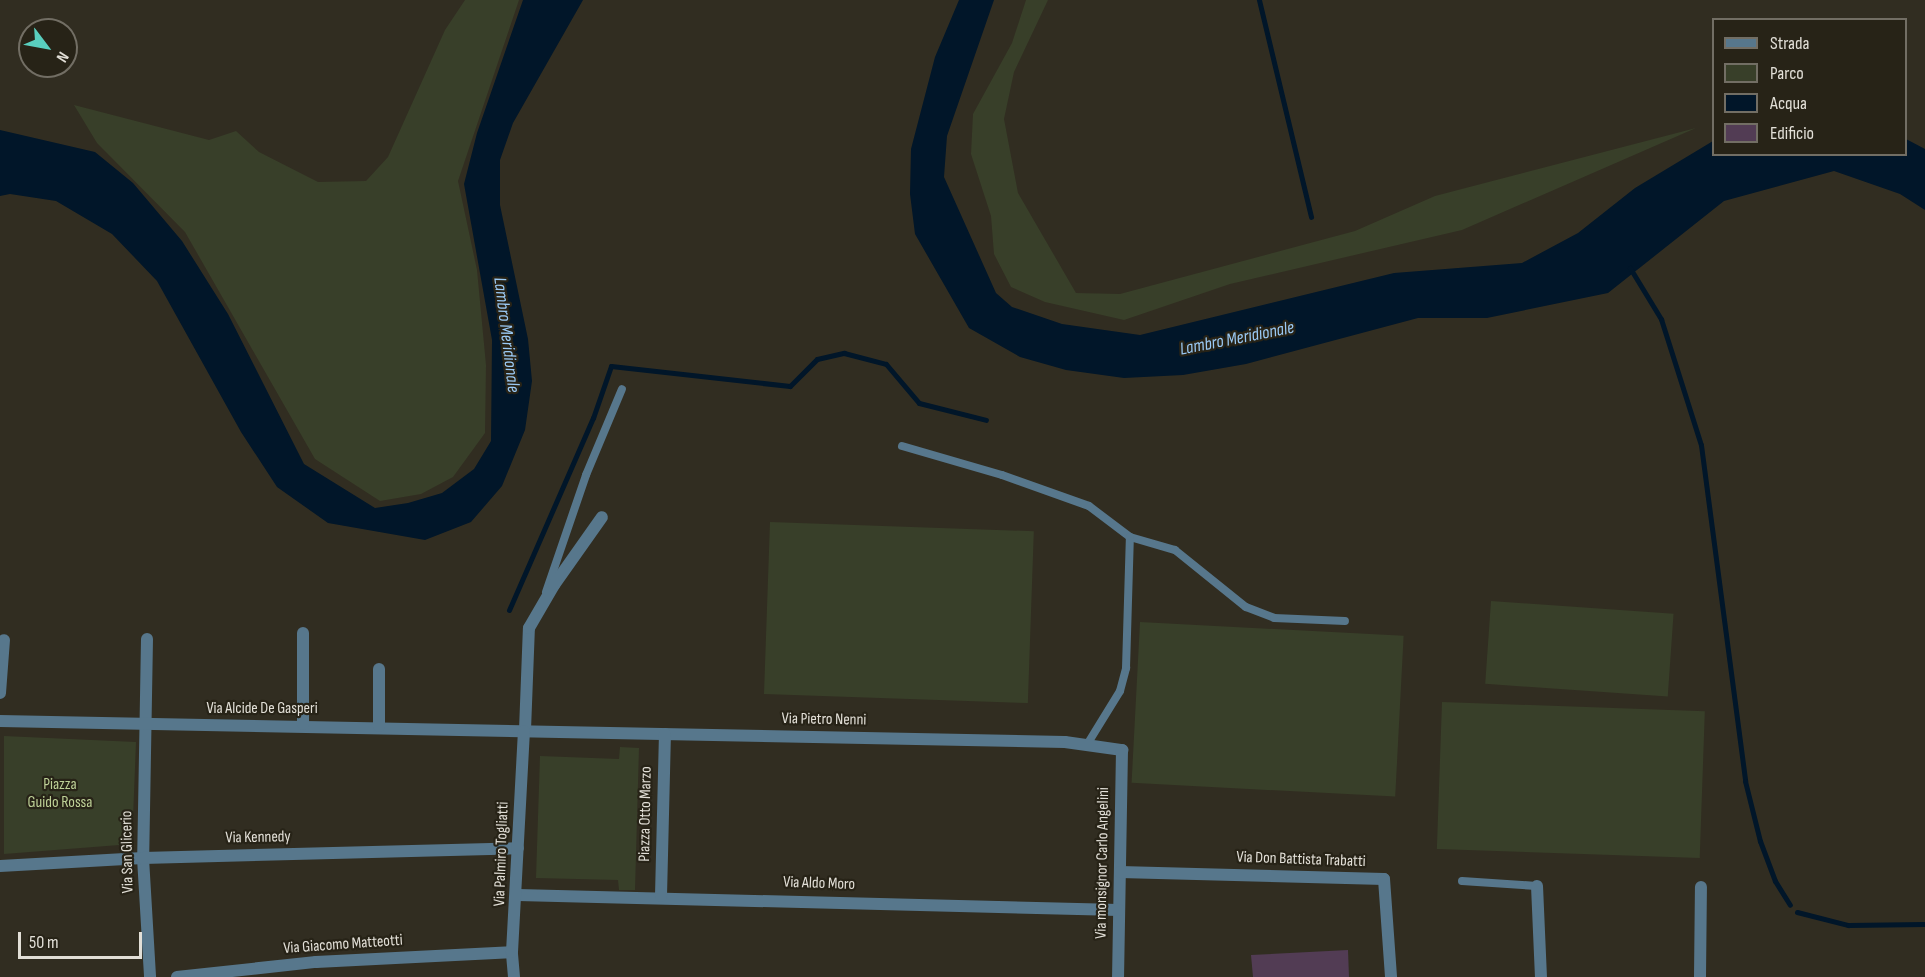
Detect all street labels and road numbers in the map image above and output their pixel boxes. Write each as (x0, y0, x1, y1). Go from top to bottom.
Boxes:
street label: Via Alcide De Gasperi (206, 699, 318, 719)
street label: Via Pietro Nenni (782, 710, 866, 730)
street label: Piazza Otto Marzo (636, 766, 656, 862)
street label: Via monsignor Carlo Angelini (1092, 787, 1114, 939)
street label: Via Palmiro Togliatti (491, 801, 513, 907)
street label: Via San Glicerio (118, 811, 138, 893)
street label: Via Kennedy (225, 828, 291, 848)
street label: Via Don Battista Trabatti (1236, 848, 1366, 872)
street label: Via Aldo Moro (783, 873, 855, 895)
street label: Via Giacomo Matteotti (283, 931, 403, 959)

